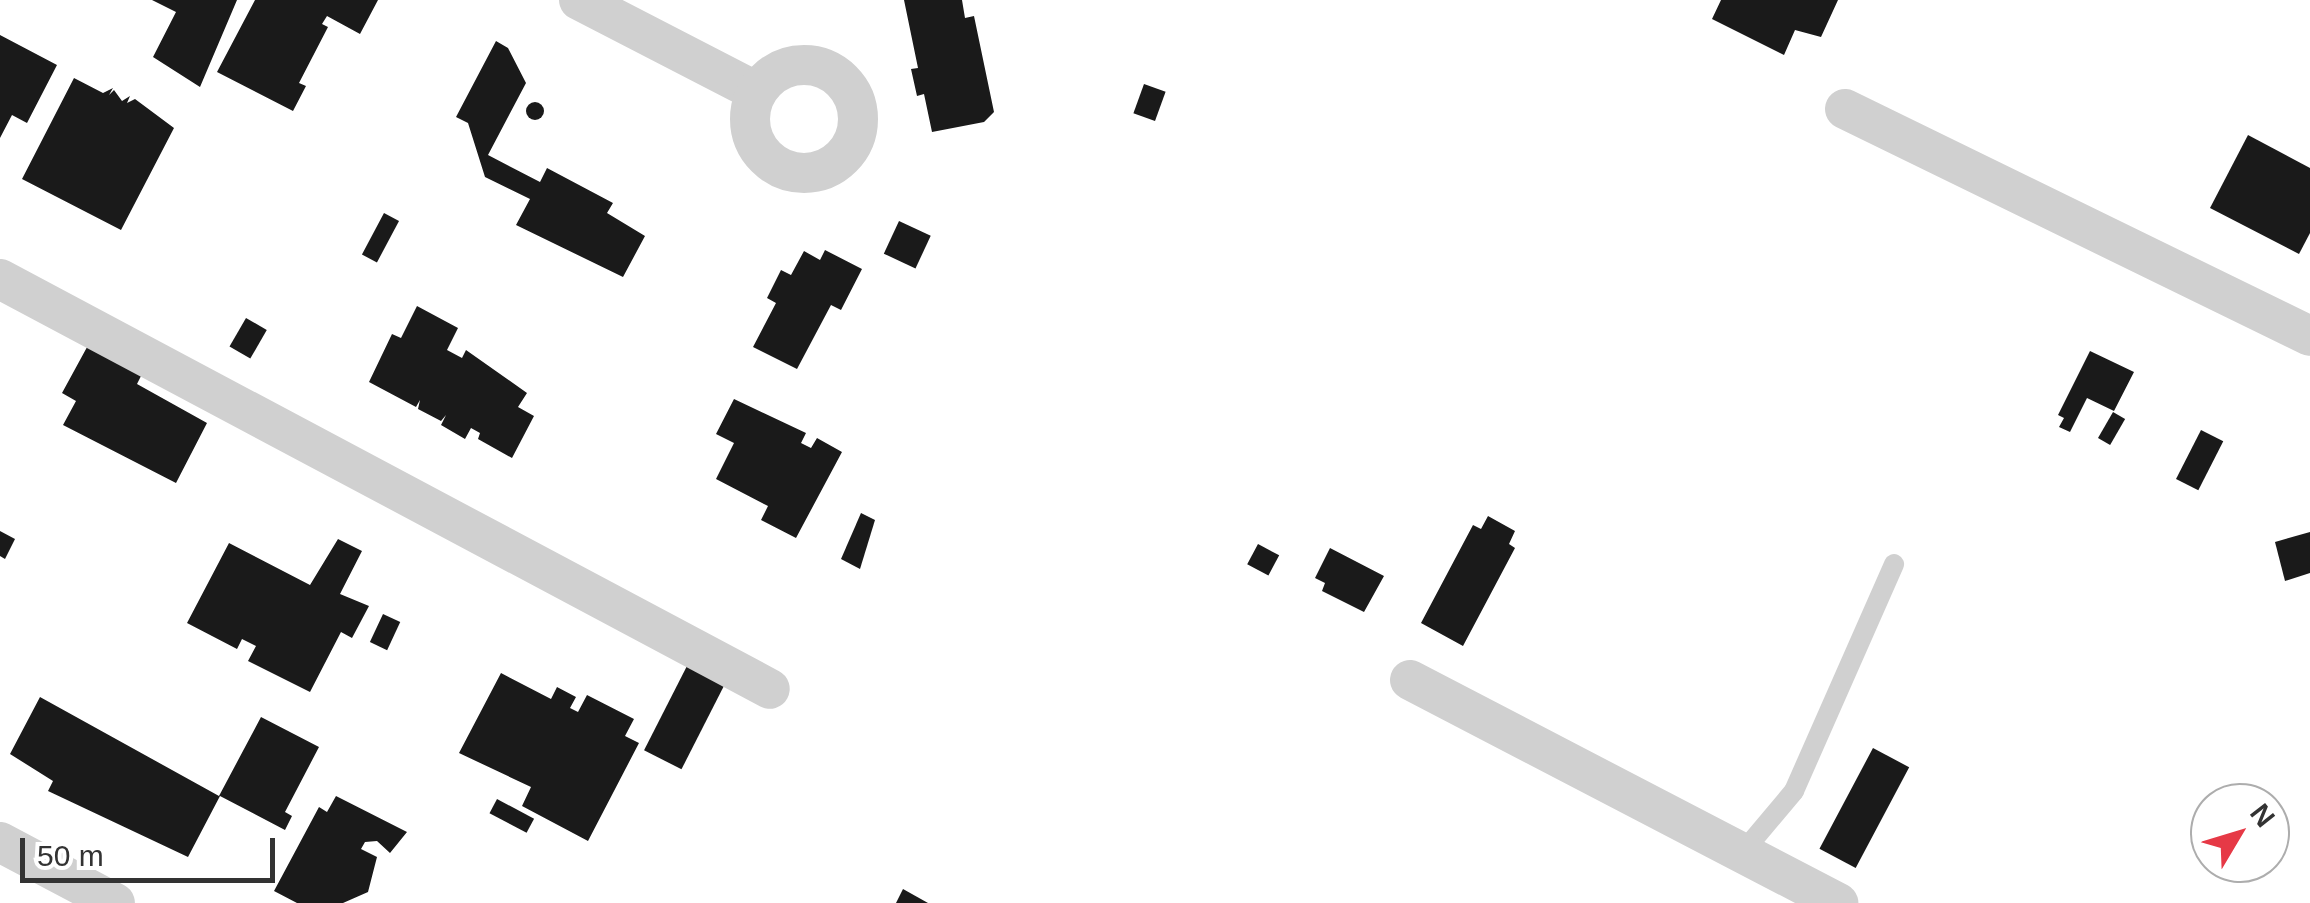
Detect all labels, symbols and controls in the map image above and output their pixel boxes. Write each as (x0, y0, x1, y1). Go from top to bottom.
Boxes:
north arrow (2190, 783, 2290, 883)
text: N (2244, 798, 2281, 833)
scale bar (25, 818, 280, 880)
text: 50 m (37, 839, 104, 872)

